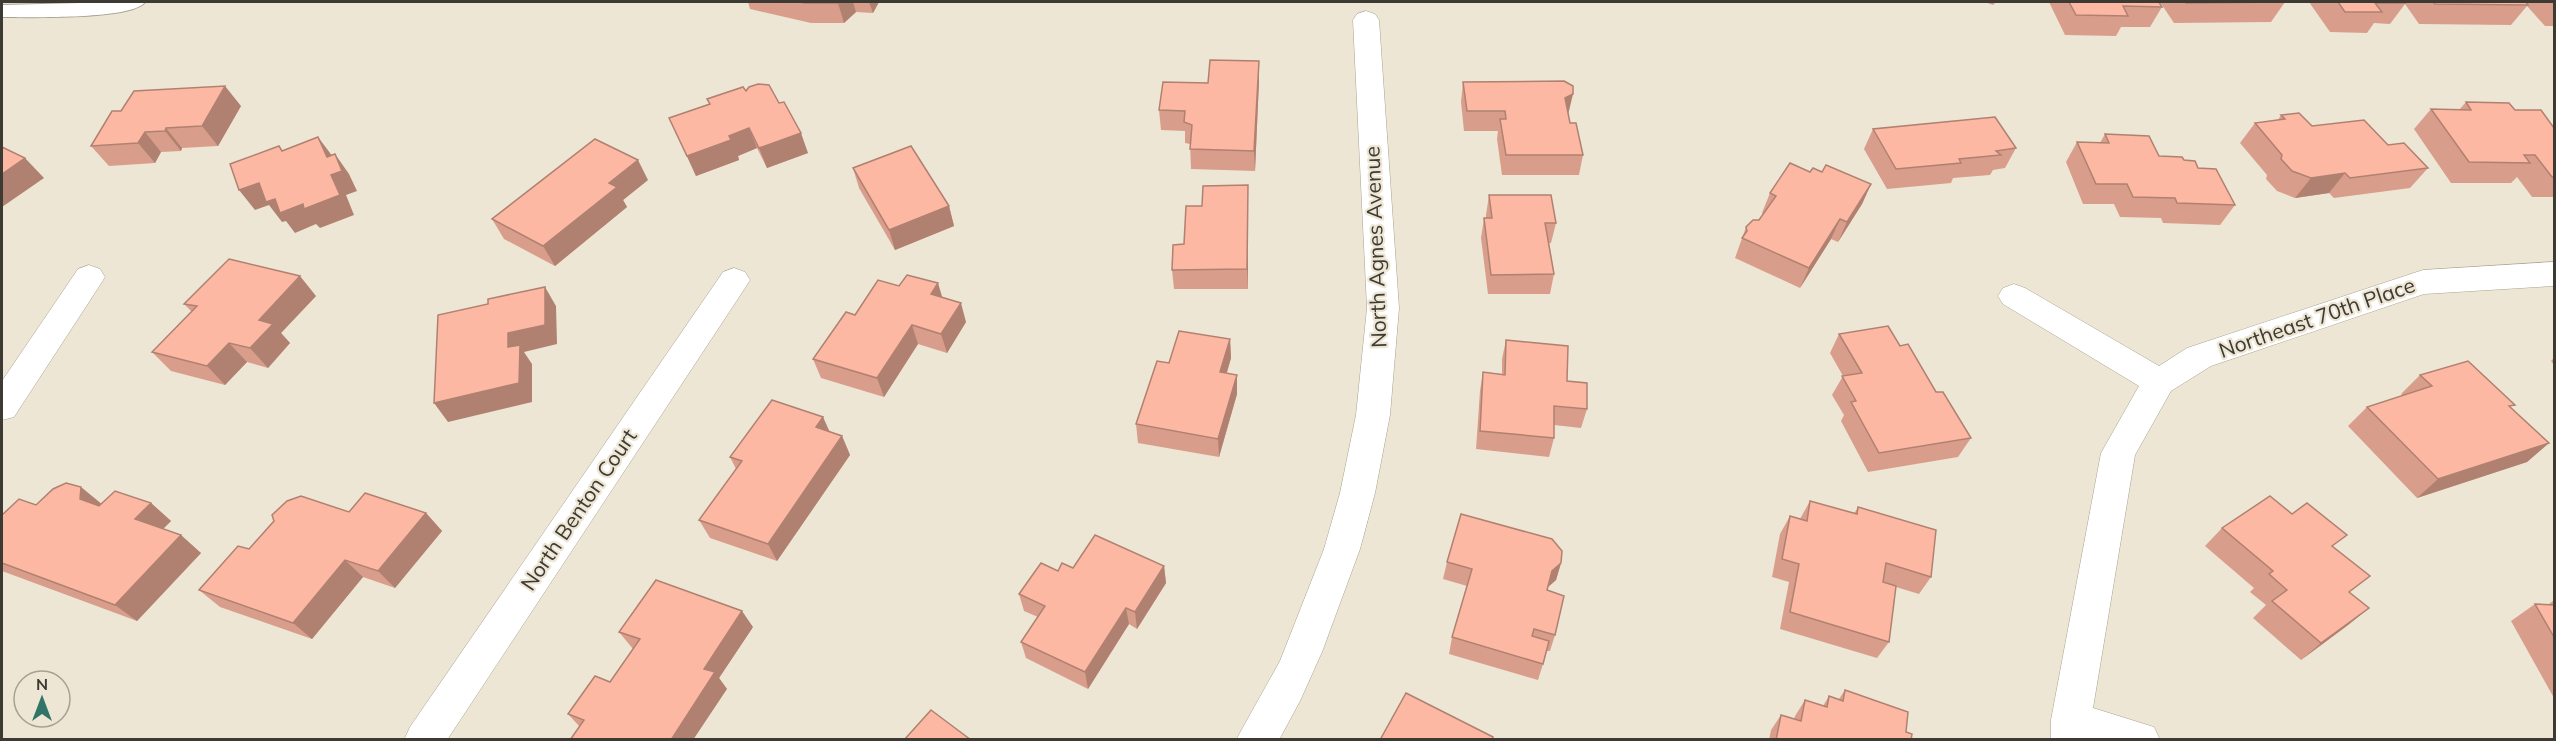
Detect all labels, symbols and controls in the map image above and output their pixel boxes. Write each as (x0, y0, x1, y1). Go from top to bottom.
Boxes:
street label: North Agnes Avenue (1358, 146, 1392, 348)
street label: Northeast 70th Place (2215, 271, 2418, 363)
street label: North Benton Court (514, 424, 642, 595)
north arrow (12, 669, 72, 729)
text: N (36, 674, 48, 694)

